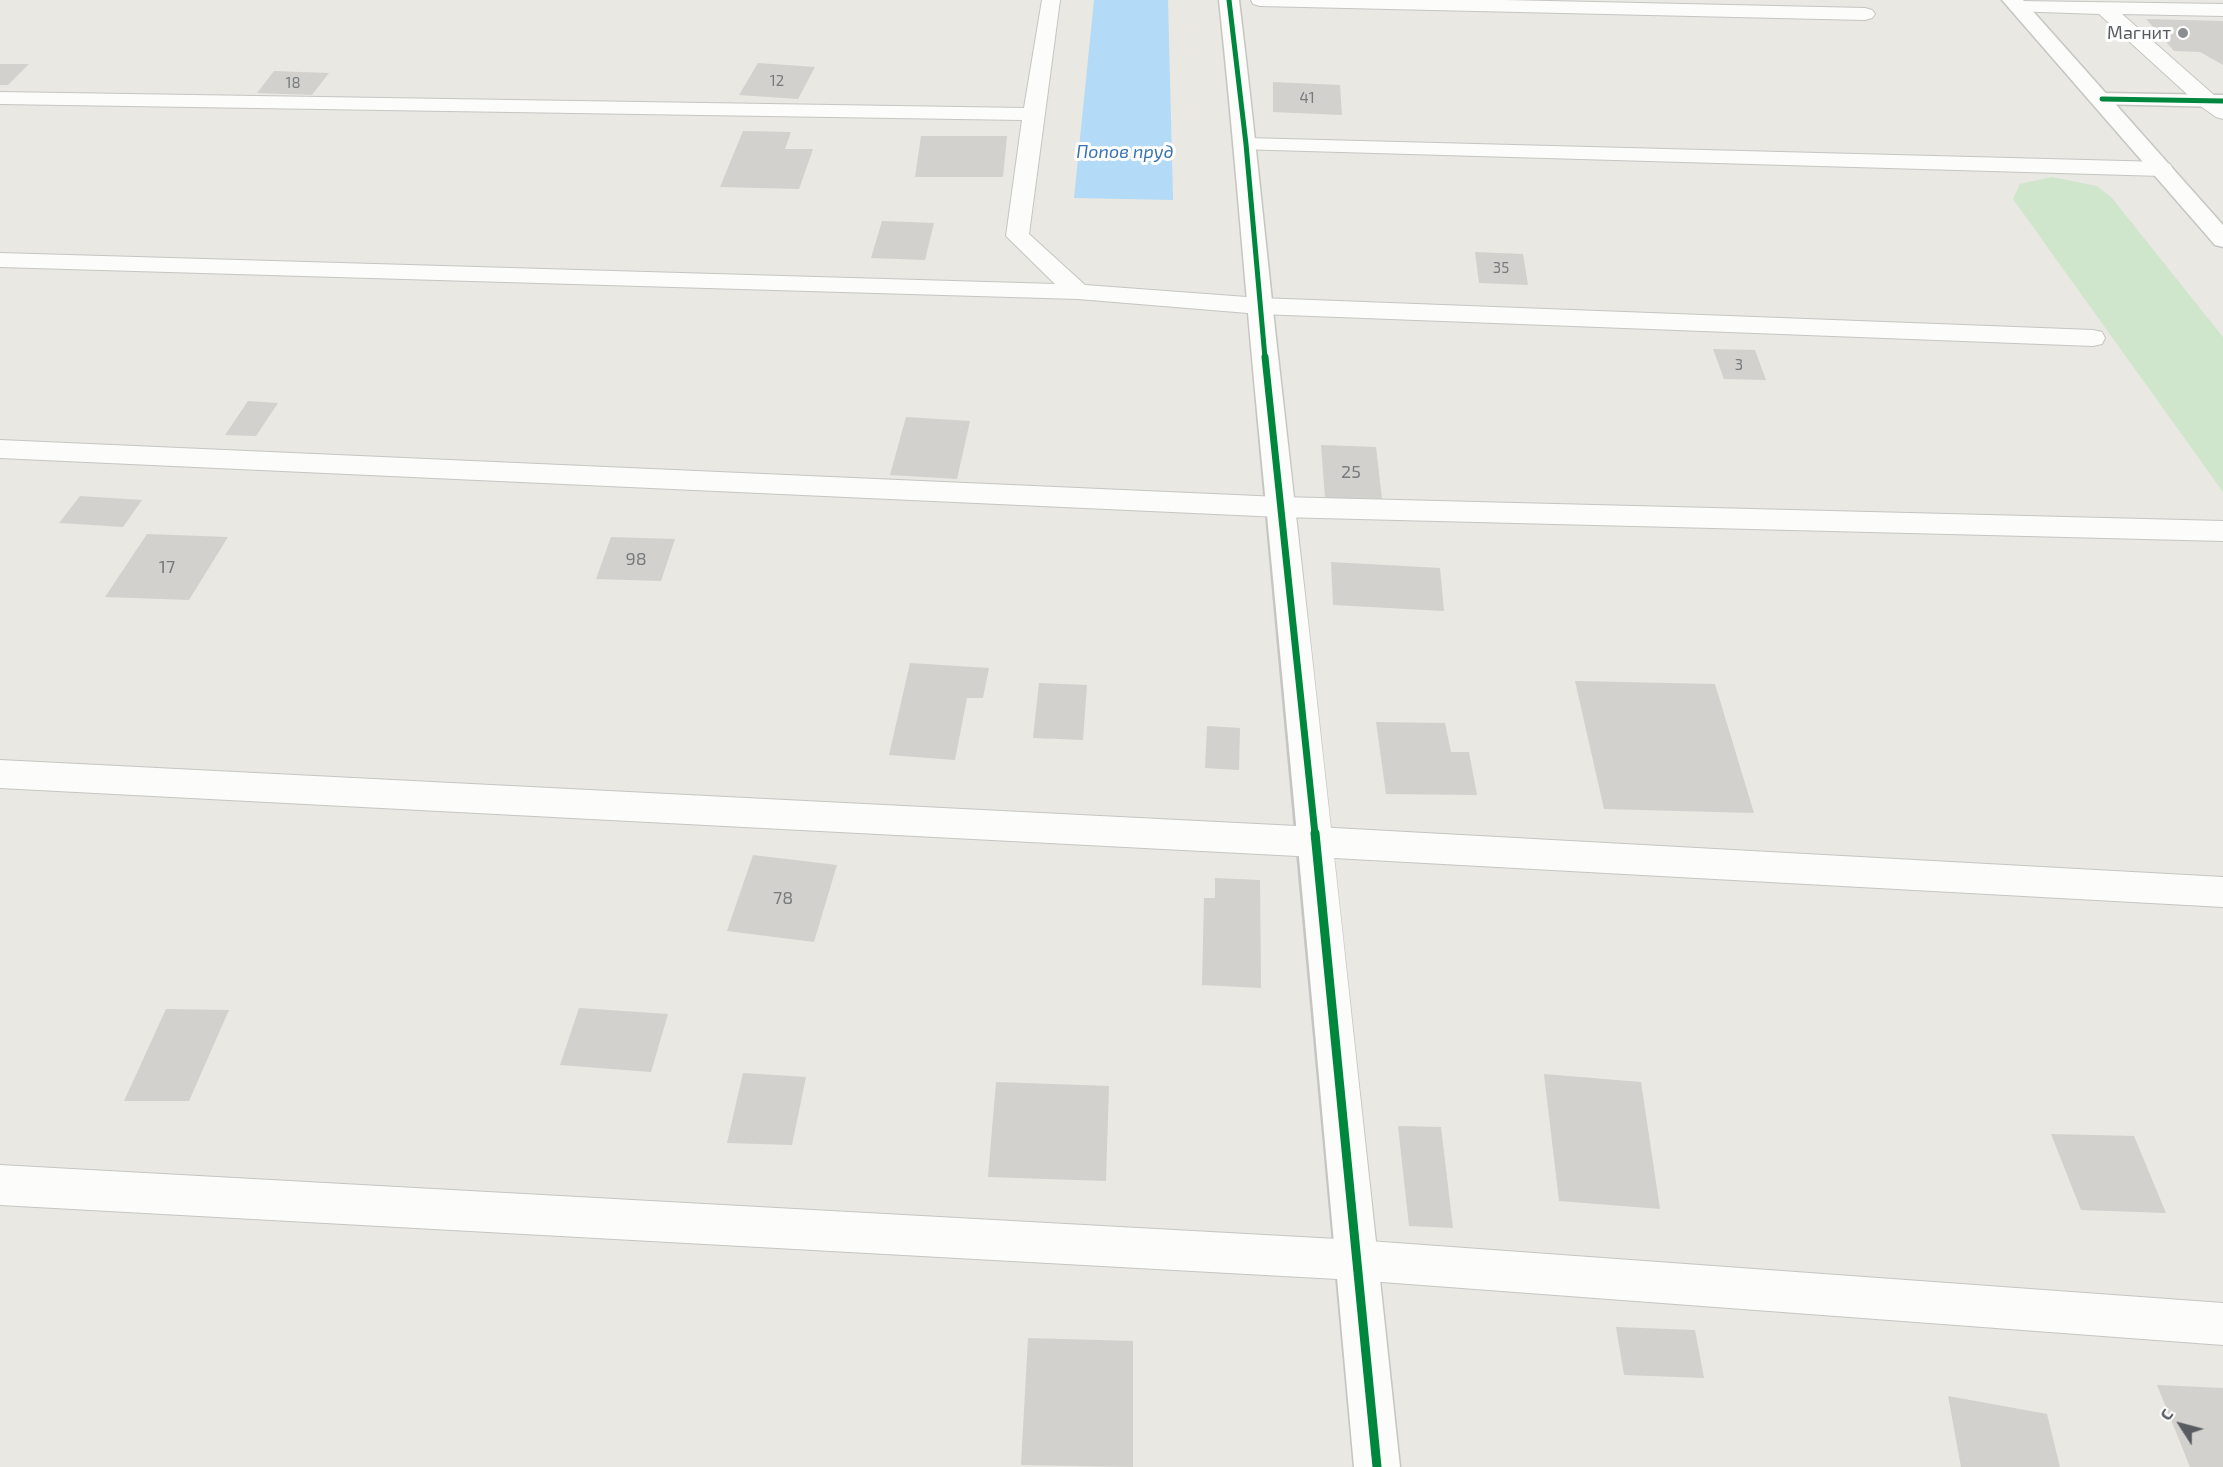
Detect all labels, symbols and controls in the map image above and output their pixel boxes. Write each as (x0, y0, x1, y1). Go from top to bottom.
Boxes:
place label: Магнит (2107, 22, 2171, 44)
marker: Магнит (2176, 26, 2190, 40)
house number: 12 (770, 72, 784, 90)
house number: 18 (285, 74, 301, 92)
house number: 41 (1299, 89, 1315, 107)
water label: Попов пруд (1076, 141, 1174, 163)
house number: 35 (1493, 259, 1509, 277)
house number: 3 (1735, 356, 1743, 374)
house number: 25 (1341, 461, 1361, 483)
house number: 98 (625, 548, 647, 570)
house number: 17 (159, 556, 175, 578)
house number: 78 (773, 887, 793, 909)
north arrow (2151, 1395, 2211, 1455)
text: С (2156, 1405, 2176, 1424)

